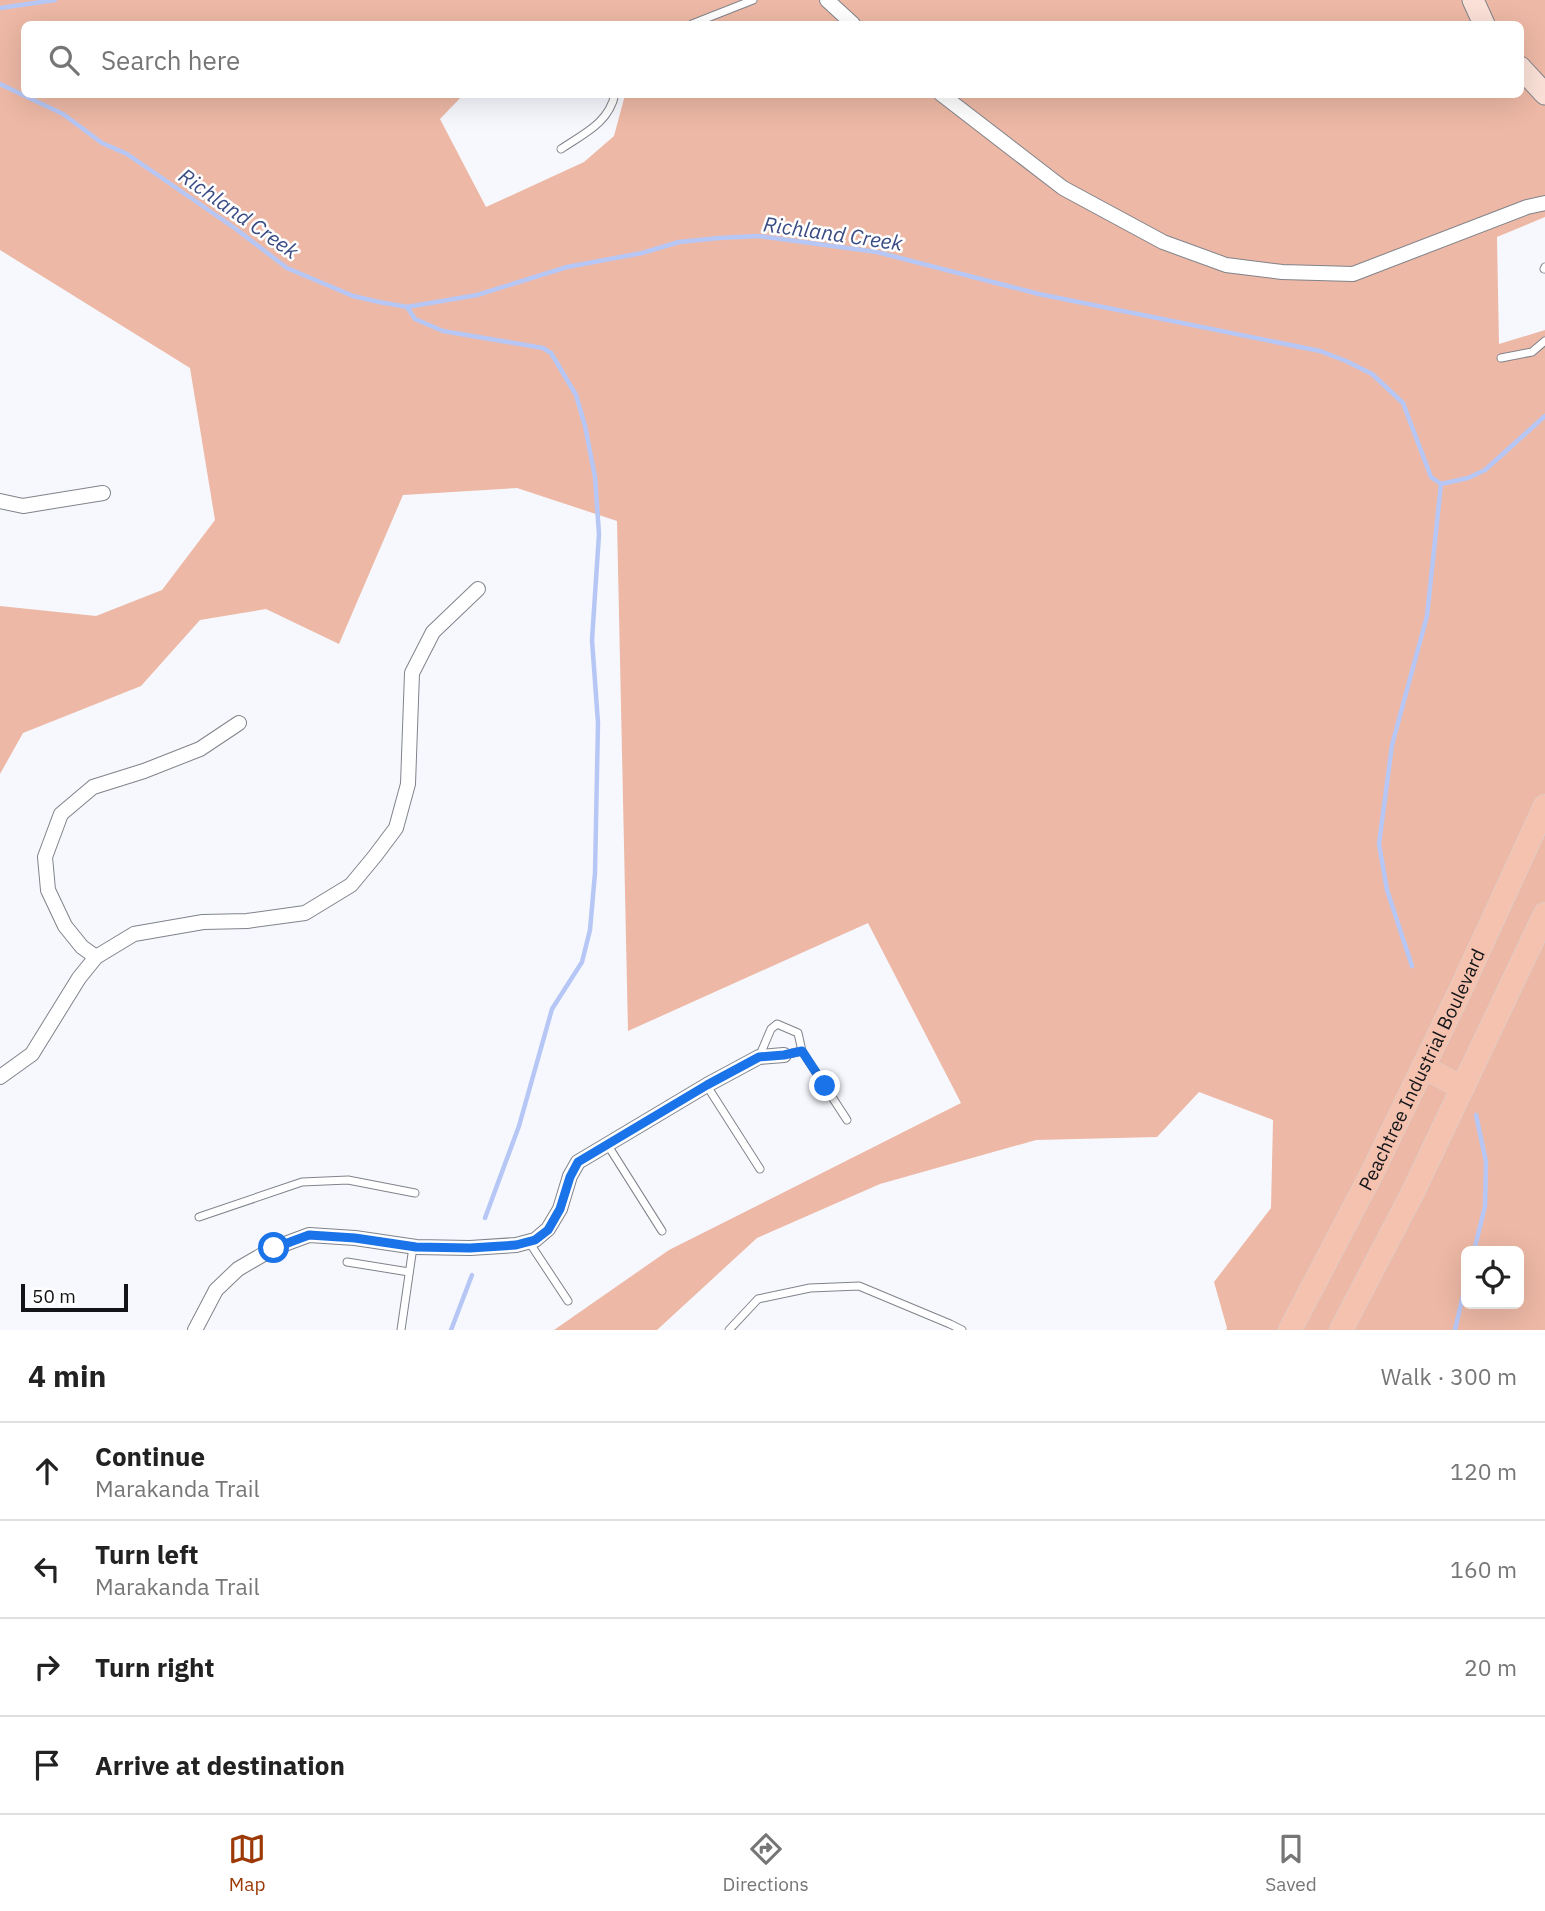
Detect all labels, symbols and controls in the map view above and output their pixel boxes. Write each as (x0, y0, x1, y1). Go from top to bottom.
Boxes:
search box (21, 21, 1524, 98)
icon: search (45, 41, 83, 79)
text: Search here (101, 43, 240, 77)
water label: Richland Creek (174, 161, 305, 265)
water label: Richland Creek (762, 209, 905, 257)
street label: Peachtree Industrial Boulevard (1353, 945, 1490, 1194)
route end (809, 1070, 840, 1101)
route start (258, 1232, 289, 1263)
map controls (1461, 1246, 1524, 1309)
button: locate (1461, 1246, 1524, 1309)
scale bar (21, 1281, 128, 1313)
text: 50 m (32, 1284, 76, 1308)
text: 4 min (28, 1356, 106, 1395)
text: Walk · 300 m (1381, 1361, 1517, 1391)
text: Continue (95, 1439, 205, 1473)
icon: ahead (28, 1452, 66, 1490)
text: 120 m (1450, 1456, 1517, 1486)
text: Marakanda Trail (95, 1473, 260, 1503)
text: Turn left (95, 1537, 198, 1571)
icon: left (28, 1550, 66, 1588)
text: 160 m (1450, 1554, 1517, 1584)
text: Marakanda Trail (95, 1571, 260, 1601)
icon: right (28, 1648, 66, 1686)
text: Turn right (95, 1650, 214, 1684)
text: 20 m (1464, 1652, 1517, 1682)
icon: arrive (28, 1746, 66, 1784)
text: Arrive at destination (95, 1748, 345, 1782)
tab: Map (228, 1830, 266, 1896)
tab: Directions (722, 1830, 809, 1896)
tab: Saved (1265, 1830, 1317, 1896)

